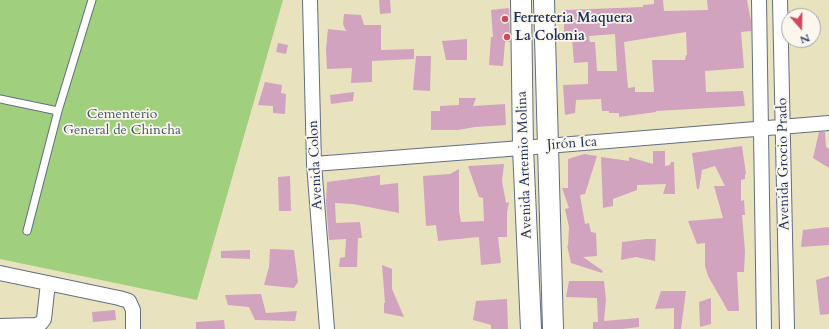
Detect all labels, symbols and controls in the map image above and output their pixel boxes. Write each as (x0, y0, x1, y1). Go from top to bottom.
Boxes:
north arrow (781, 8, 821, 48)
place label: Ferreteria Maquera (513, 11, 633, 27)
marker: Ferreteria Maquera (500, 14, 510, 24)
place label: La Colonia (515, 29, 585, 45)
text: N (798, 30, 812, 47)
marker: La Colonia (502, 32, 512, 42)
street label: Avenida Artemio Molina (514, 91, 536, 239)
street label: Avenida Grocio Prado (774, 98, 794, 230)
park label: Cementerio General de Chincha (63, 107, 181, 140)
street label: Avenida Colon (305, 120, 327, 210)
street label: Jirón Ica (546, 134, 598, 154)

